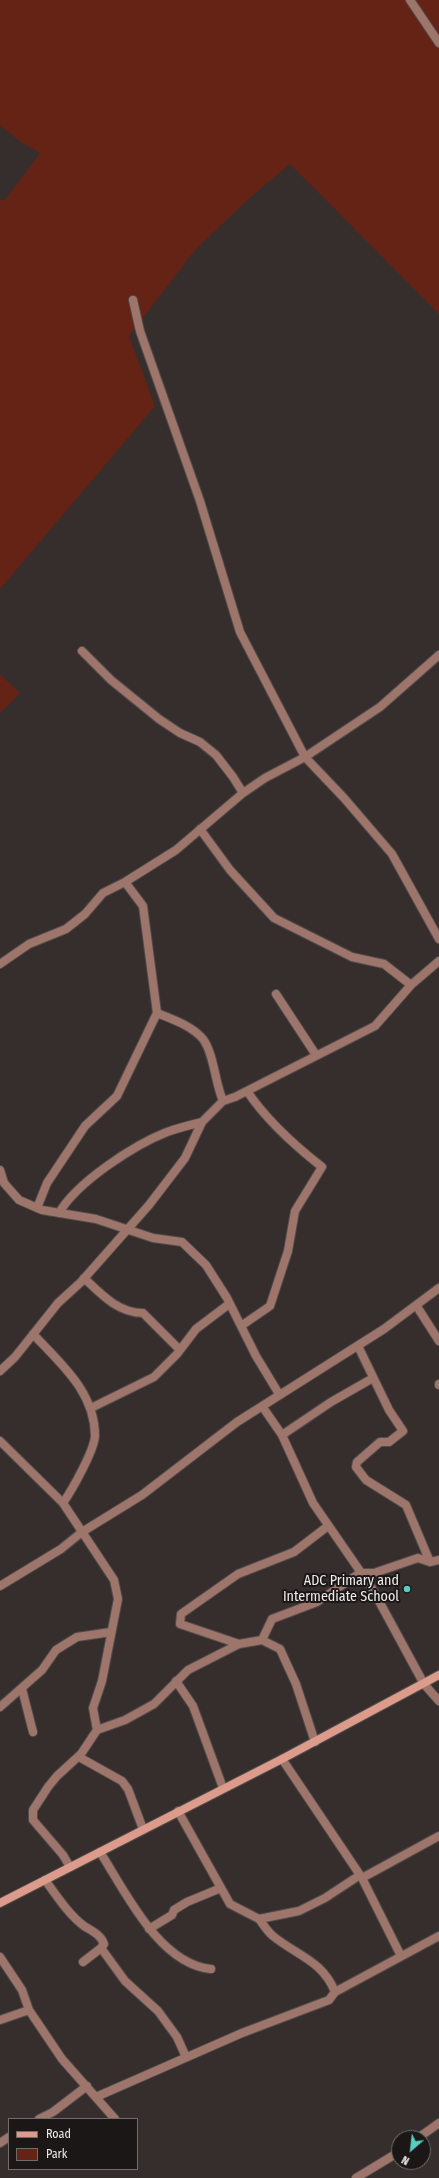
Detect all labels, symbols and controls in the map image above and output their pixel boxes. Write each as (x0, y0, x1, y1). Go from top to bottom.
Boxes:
place label: ADC Primary and Intermediate School (283, 1573, 399, 1606)
marker: ADC Primary and Intermediate School (402, 1584, 412, 1594)
legend (8, 2118, 138, 2170)
text: Road (46, 2127, 71, 2141)
north arrow (391, 2130, 431, 2170)
text: Park (46, 2147, 67, 2161)
text: N (400, 2153, 412, 2167)

